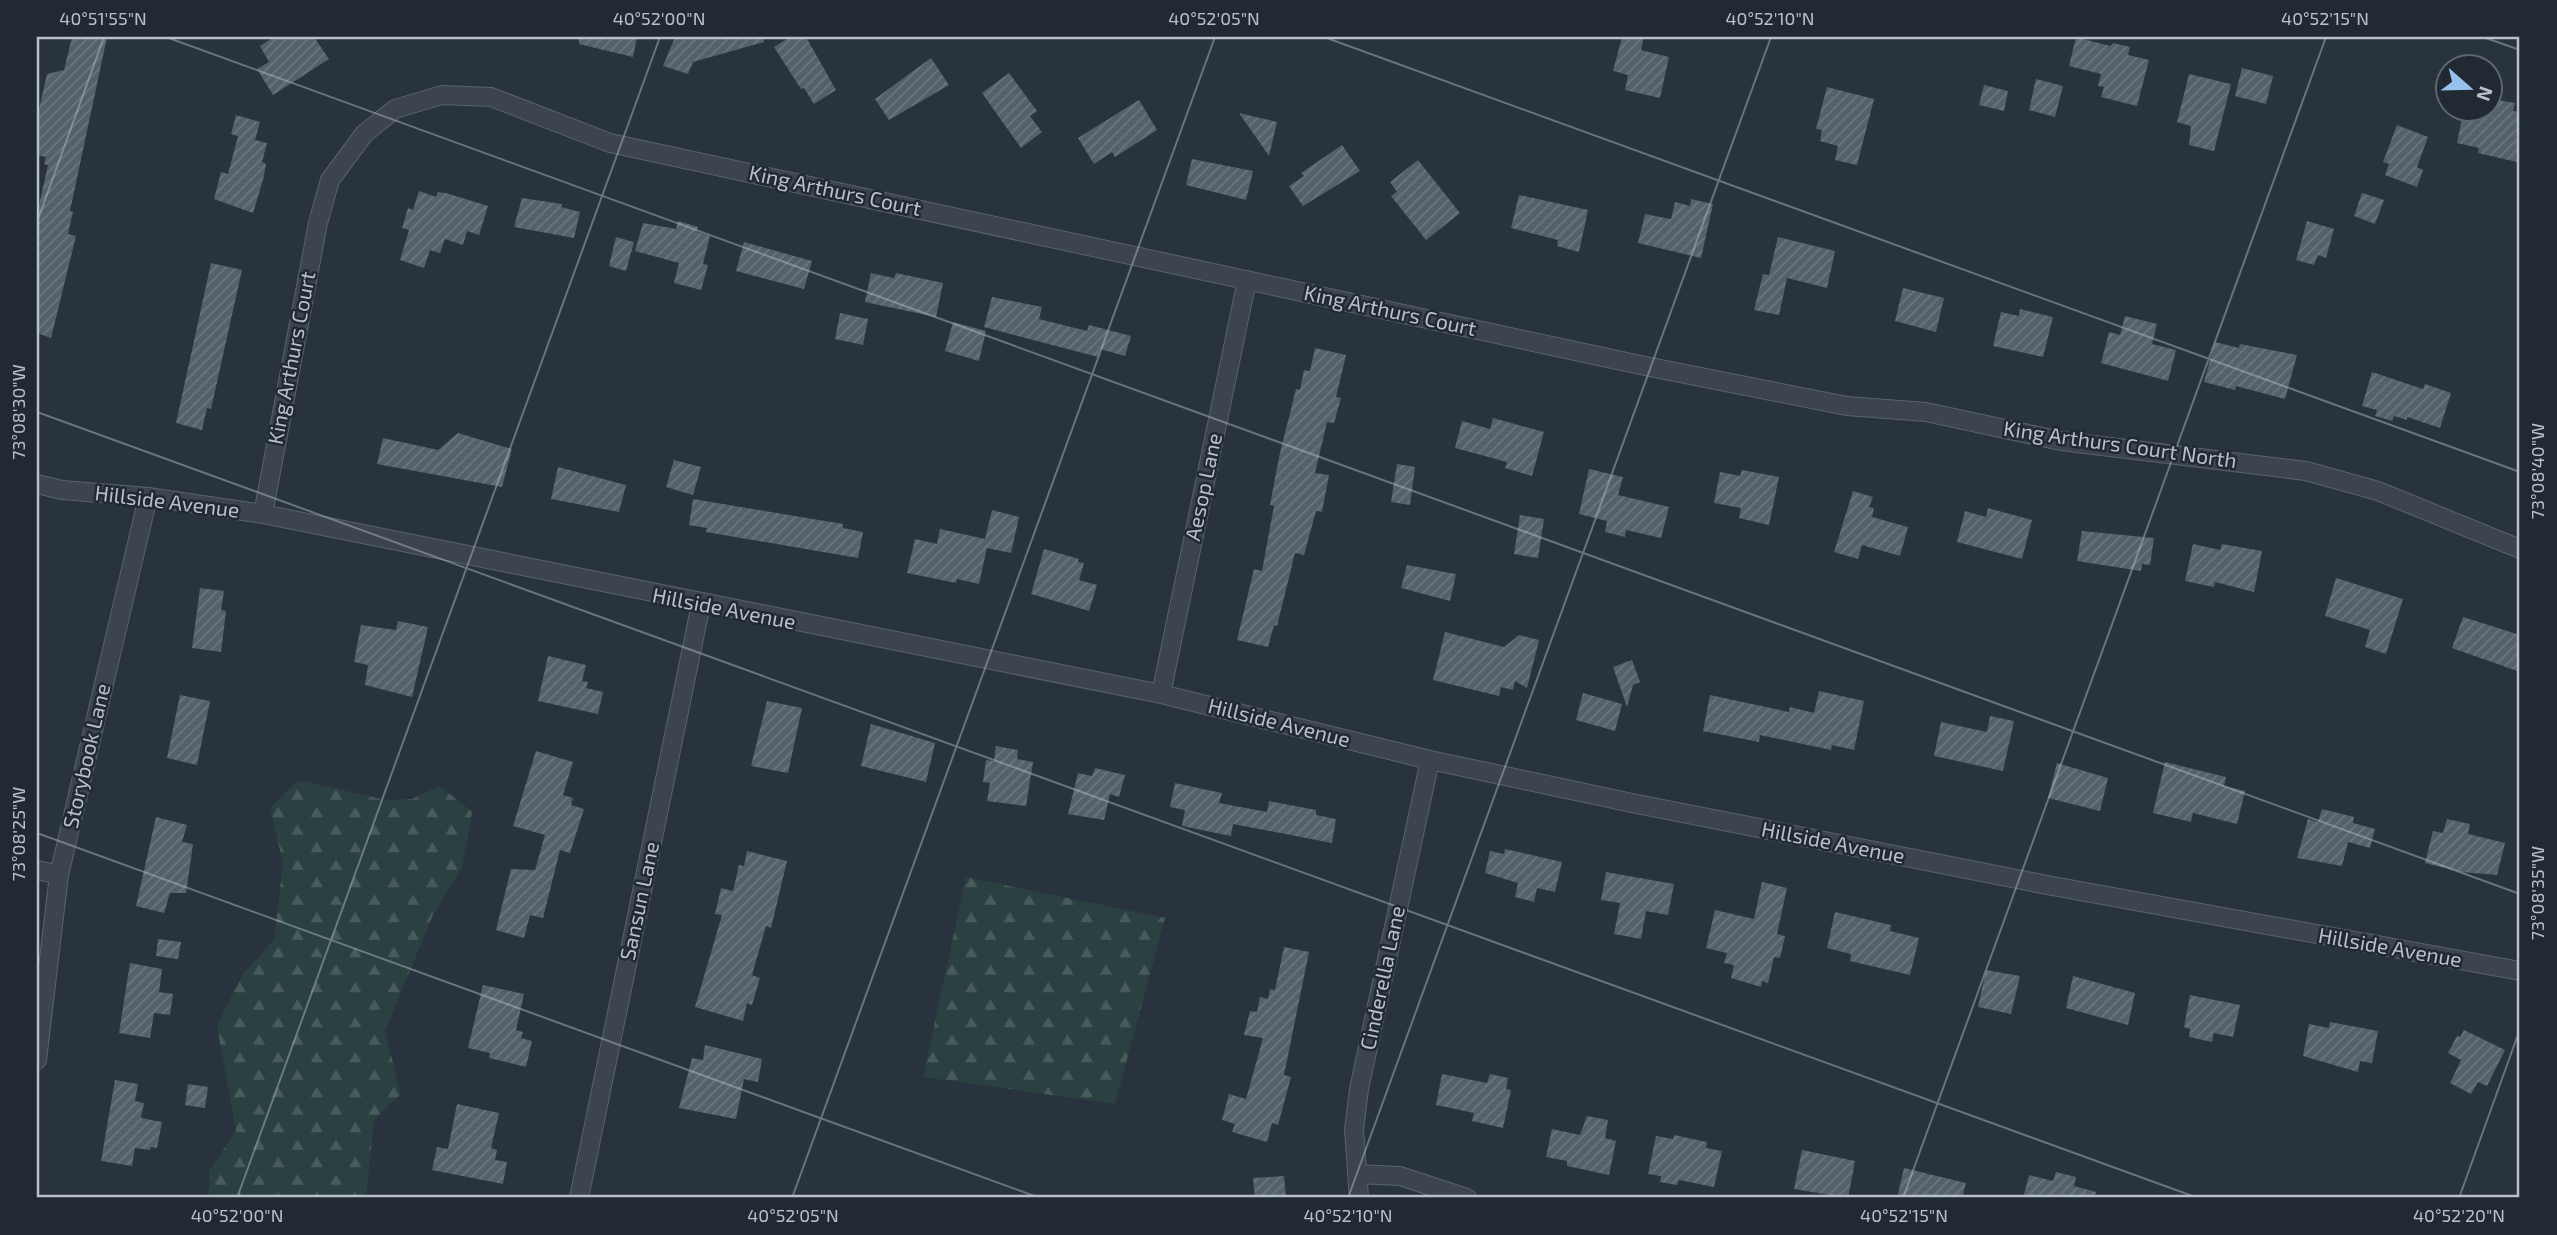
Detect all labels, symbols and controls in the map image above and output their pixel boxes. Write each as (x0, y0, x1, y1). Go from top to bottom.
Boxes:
text: 40°51'55"N (59, 7, 147, 29)
text: 40°52'00"N (613, 7, 705, 29)
text: 40°52'05"N (1168, 7, 1260, 29)
text: 40°52'10"N (1725, 7, 1815, 29)
text: 40°52'15"N (2281, 7, 2369, 29)
north arrow (2434, 52, 2504, 122)
text: N (2472, 84, 2499, 104)
street label: King Arthurs Court (747, 159, 924, 220)
street label: King Arthurs Court (262, 269, 320, 446)
street label: King Arthurs Court (1302, 279, 1479, 340)
text: 73°08'30"W (7, 364, 29, 460)
street label: King Arthurs Court North (2002, 415, 2239, 472)
text: 73°08'40"W (2526, 423, 2548, 519)
street label: Aesop Lane (1179, 430, 1226, 543)
street label: Hillside Avenue (93, 479, 241, 522)
street label: Hillside Avenue (651, 581, 798, 634)
street label: Storybook Lane (57, 681, 114, 831)
street label: Hillside Avenue (1206, 692, 1353, 751)
text: 73°08'25"W (7, 787, 29, 881)
street label: Hillside Avenue (1760, 815, 1907, 868)
street label: Sansun Lane (614, 839, 663, 962)
text: 73°08'35"W (2526, 846, 2548, 940)
street label: Cinderella Lane (1354, 903, 1409, 1052)
street label: Hillside Avenue (2316, 922, 2464, 971)
text: 40°52'00"N (191, 1204, 283, 1226)
text: 40°52'05"N (747, 1204, 839, 1226)
text: 40°52'10"N (1303, 1204, 1393, 1226)
text: 40°52'15"N (1860, 1204, 1948, 1226)
text: 40°52'20"N (2413, 1204, 2505, 1226)

